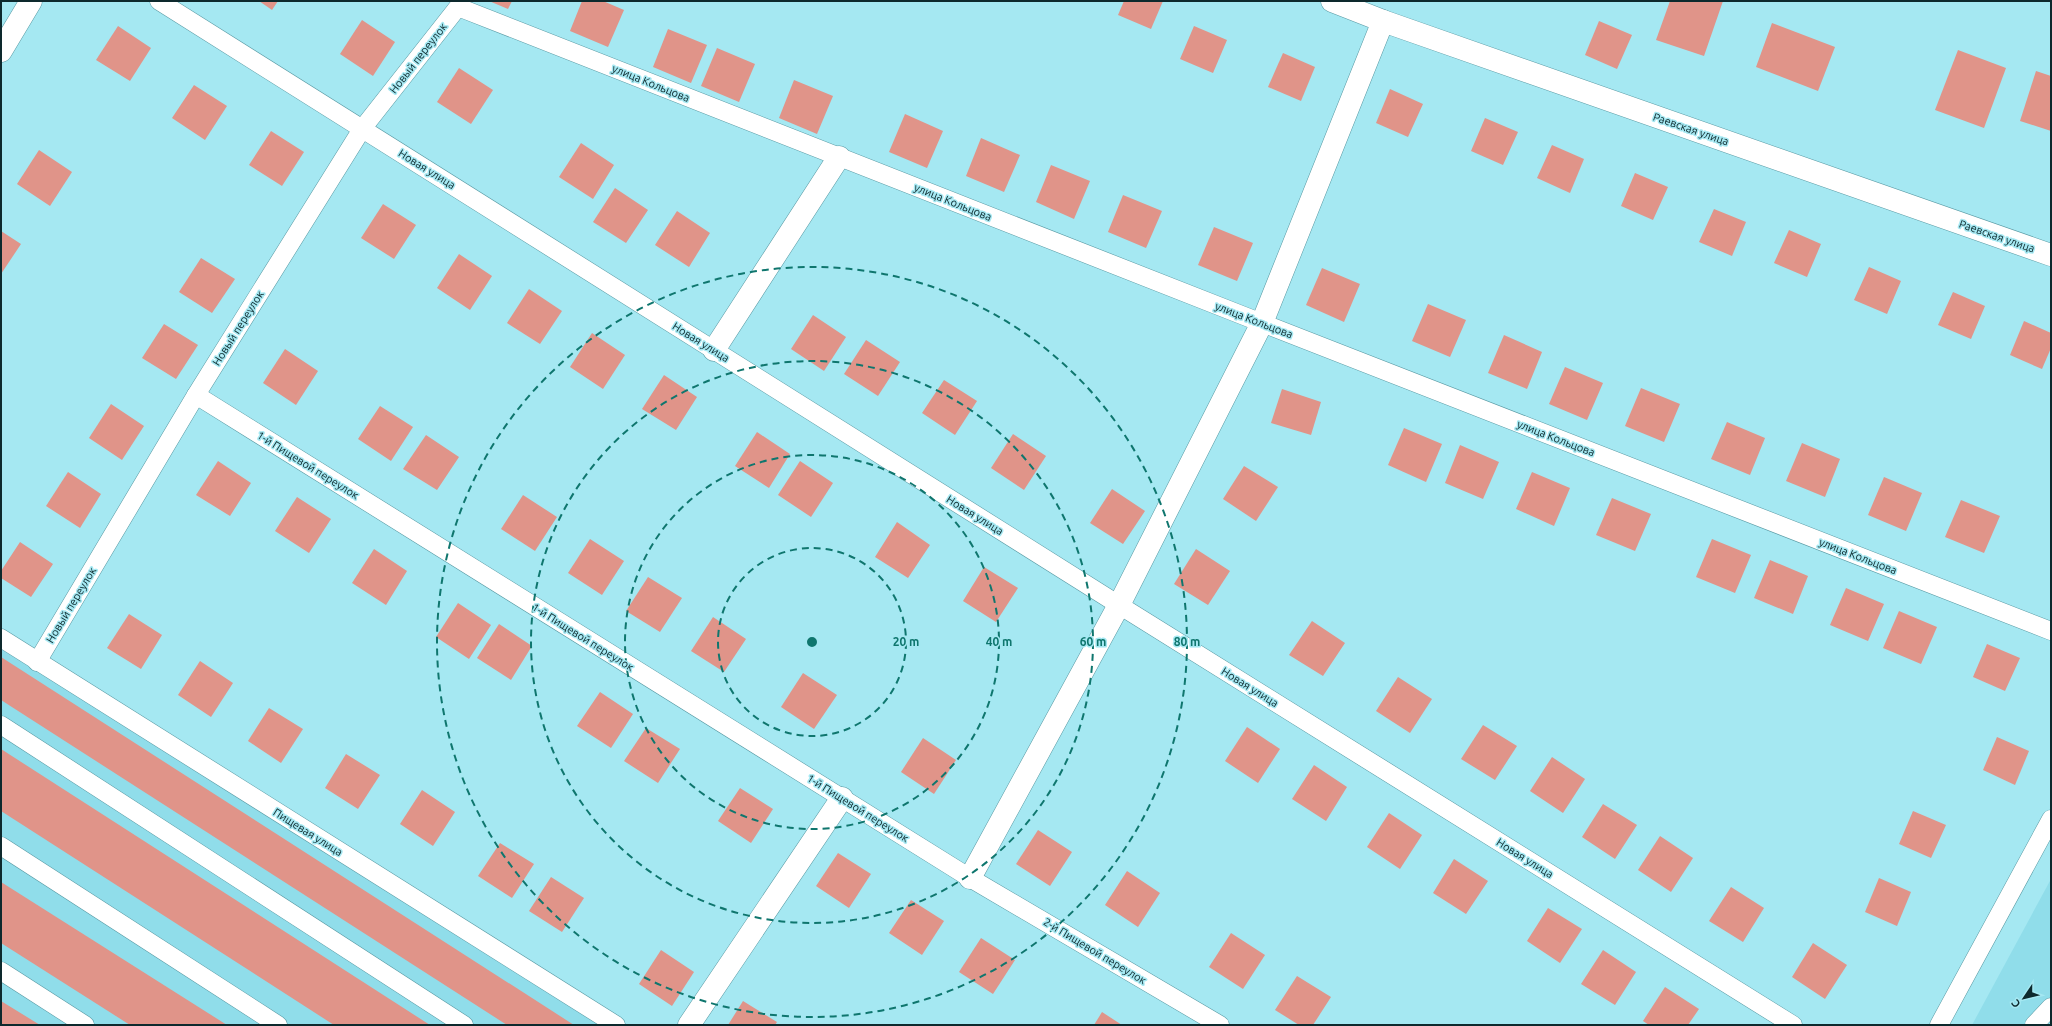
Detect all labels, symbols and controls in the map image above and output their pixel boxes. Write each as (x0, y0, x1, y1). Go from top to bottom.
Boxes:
street label: Новый переулок (387, 20, 449, 96)
street label: улица Кольцова (611, 62, 691, 104)
street label: Раевская улица (1652, 110, 1730, 148)
street label: Новая улица (397, 147, 457, 191)
street label: улица Кольцова (913, 181, 993, 223)
street label: Раевская улица (1958, 217, 2036, 255)
street label: Новый переулок (210, 288, 266, 368)
street label: улица Кольцова (1213, 300, 1295, 340)
street label: Новая улица (671, 320, 731, 364)
street label: улица Кольцова (1515, 418, 1597, 458)
street label: 1-й Пищевой переулок (255, 429, 361, 501)
street label: Новая улица (945, 493, 1005, 537)
street label: улица Кольцова (1817, 536, 1899, 576)
street label: Новый переулок (44, 565, 98, 645)
street label: 1-й Пищевой переулок (530, 601, 636, 673)
centre of rings (805, 635, 819, 649)
text: 20 m (893, 635, 919, 648)
text: 40 m (986, 635, 1012, 648)
text: 60 m (1080, 635, 1106, 648)
text: 80 m (1174, 635, 1200, 648)
street label: Новая улица (1220, 665, 1280, 709)
street label: 1-й Пищевой переулок (805, 772, 911, 844)
street label: Пищевая улица (271, 806, 345, 858)
street label: Новая улица (1495, 836, 1555, 880)
street label: 2-й Пищевой переулок (1041, 916, 1149, 987)
north arrow (2004, 978, 2044, 1018)
text: С (2009, 997, 2023, 1010)

